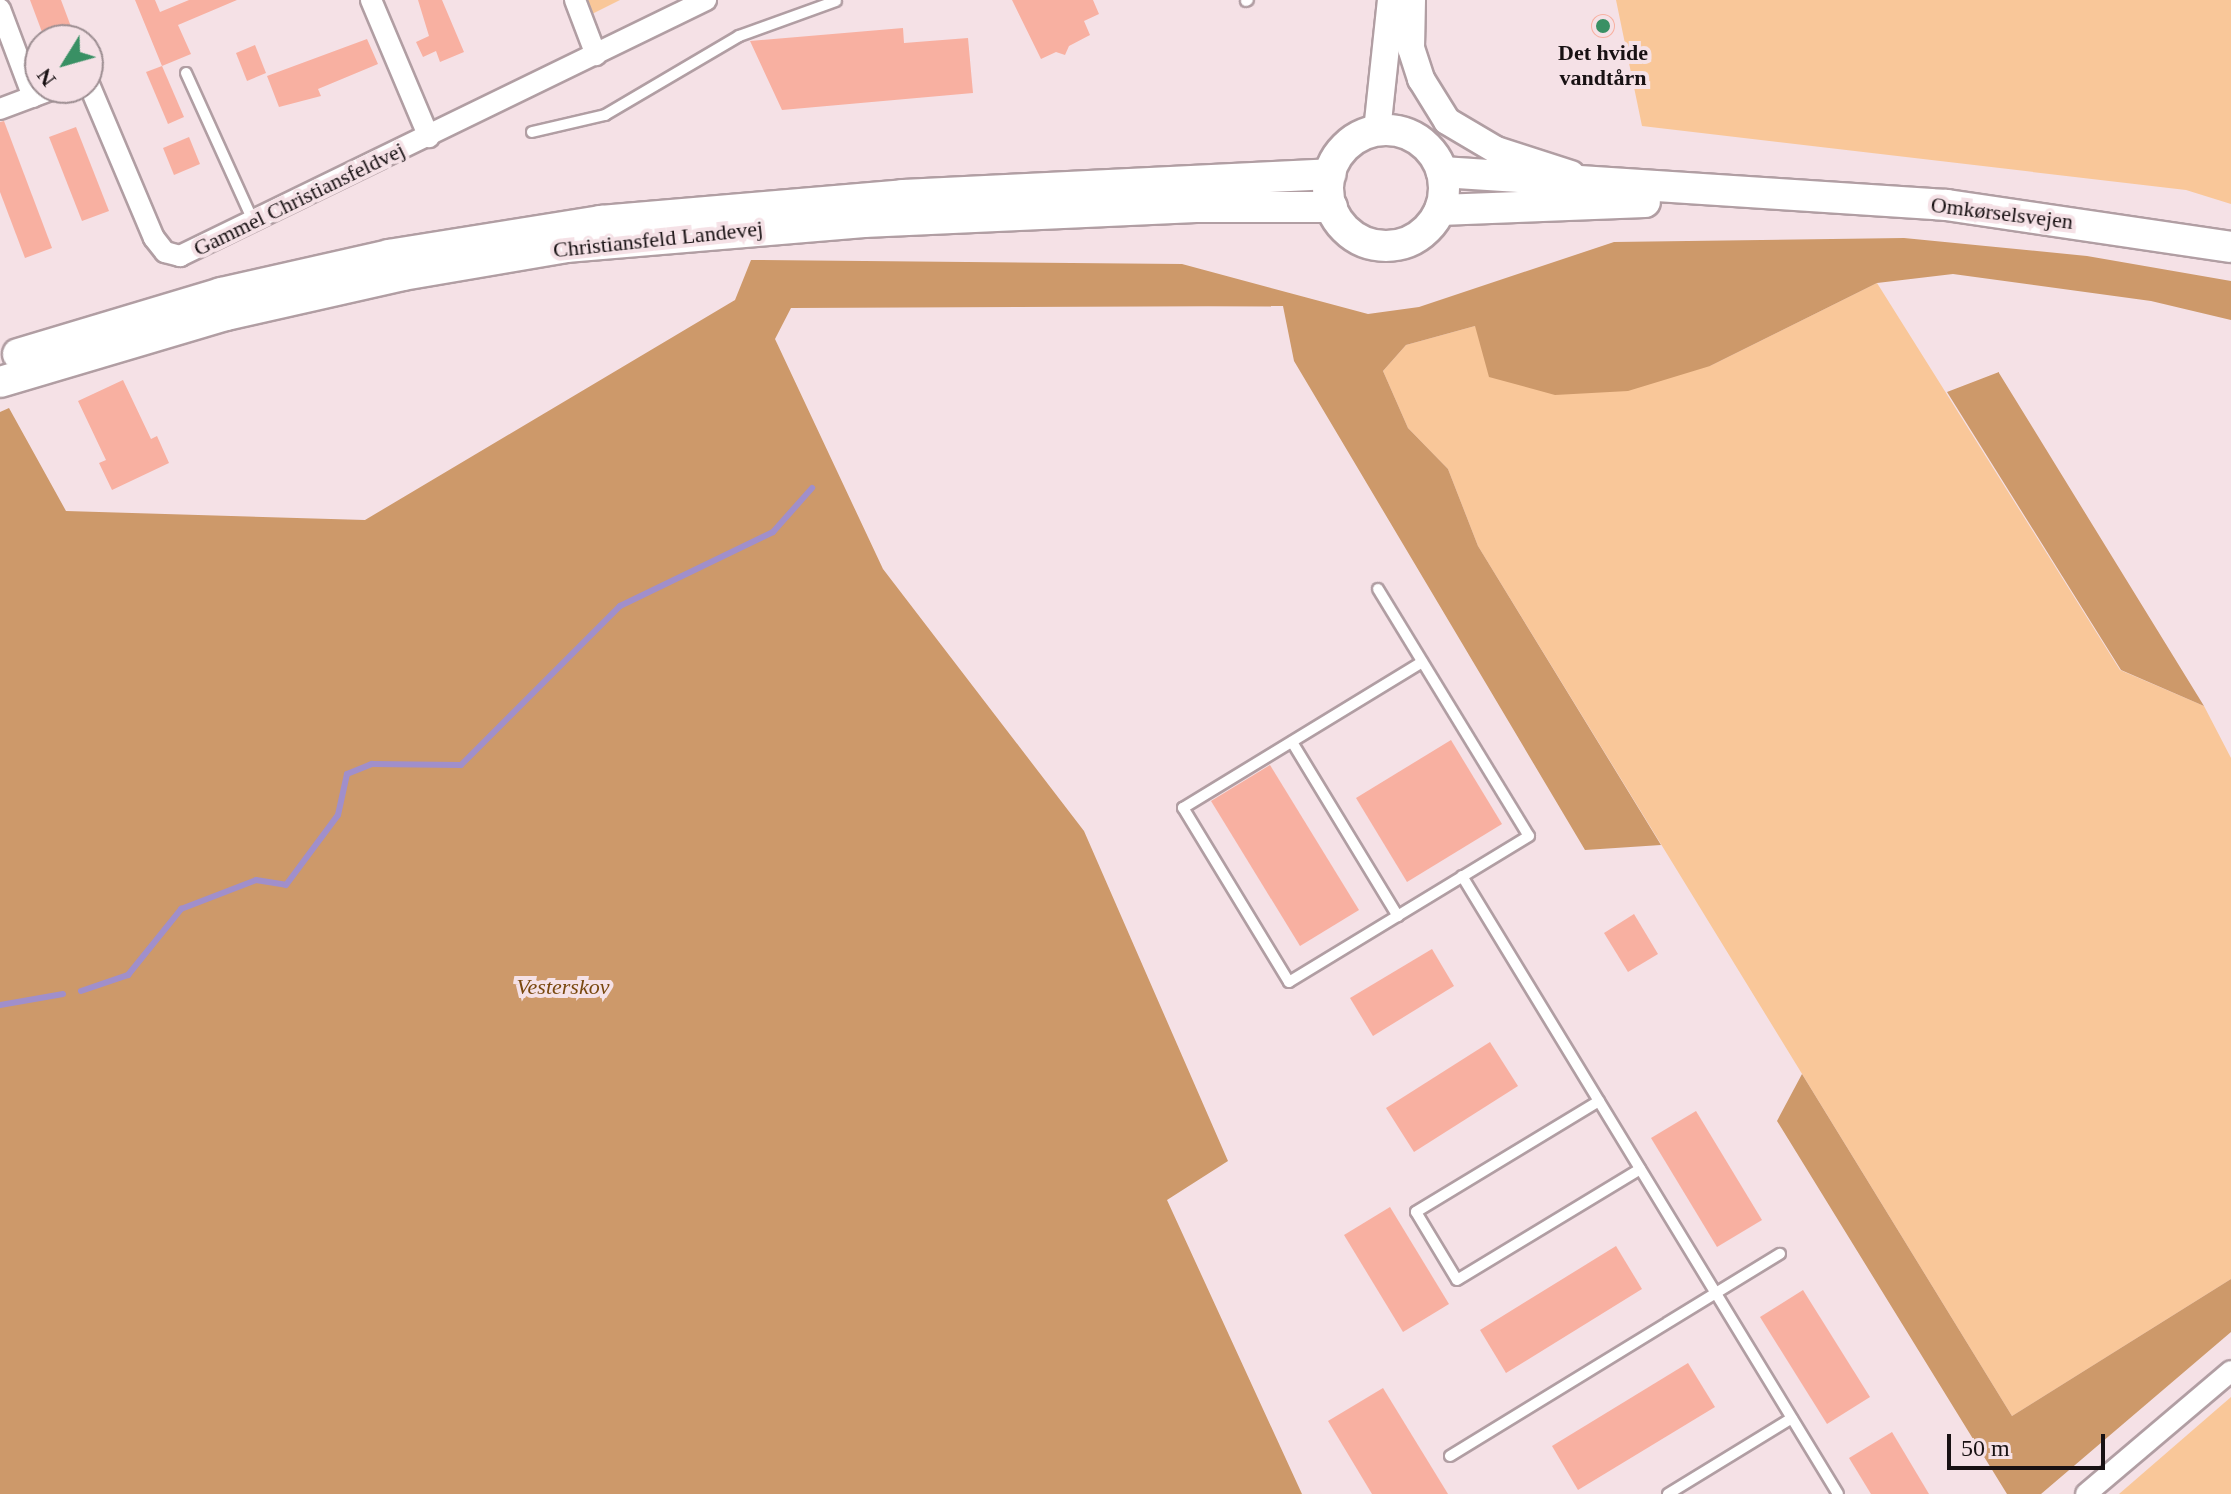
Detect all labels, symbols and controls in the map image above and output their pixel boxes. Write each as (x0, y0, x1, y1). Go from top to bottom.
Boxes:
marker: Det hvide vandtårn (1594, 17, 1612, 35)
north arrow (24, 24, 104, 104)
place label: Det hvide vandtårn (1558, 39, 1648, 90)
text: N (31, 64, 61, 91)
street label: Gammel Christiansfeldvej (189, 136, 409, 262)
street label: Omkørselsvejen (1929, 191, 2075, 235)
street label: Christiansfeld Landevej (552, 215, 764, 263)
park label: Vesterskov (517, 974, 609, 1000)
scale bar (1951, 1418, 2109, 1468)
text: 50 m (1961, 1435, 2010, 1461)

